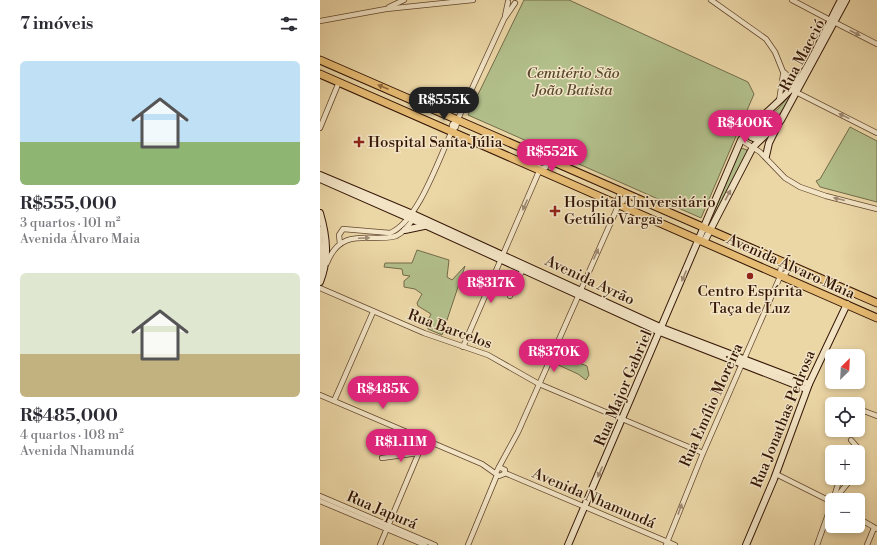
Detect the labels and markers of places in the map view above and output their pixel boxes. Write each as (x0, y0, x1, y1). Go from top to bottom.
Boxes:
pin: R$555K (411, 87, 477, 121)
pin: R$400K (712, 110, 778, 144)
place label: Hospital Santa Júlia (368, 133, 503, 152)
marker: Hospital Santa Júlia (353, 136, 365, 148)
pin: R$552K (519, 139, 585, 173)
place label: Hospital Universitário Getúlio Vargas (564, 193, 716, 229)
marker: Hospital Universitário Getúlio Vargas (549, 205, 561, 217)
pin: R$317K (458, 270, 524, 304)
marker: Centro Espírita Taça de Luz (745, 271, 755, 281)
place label: Centro Espírita Taça de Luz (697, 282, 803, 318)
pin: R$370K (521, 339, 587, 373)
pin: R$485K (350, 376, 416, 410)
pin: R$1.11M (364, 429, 438, 463)

